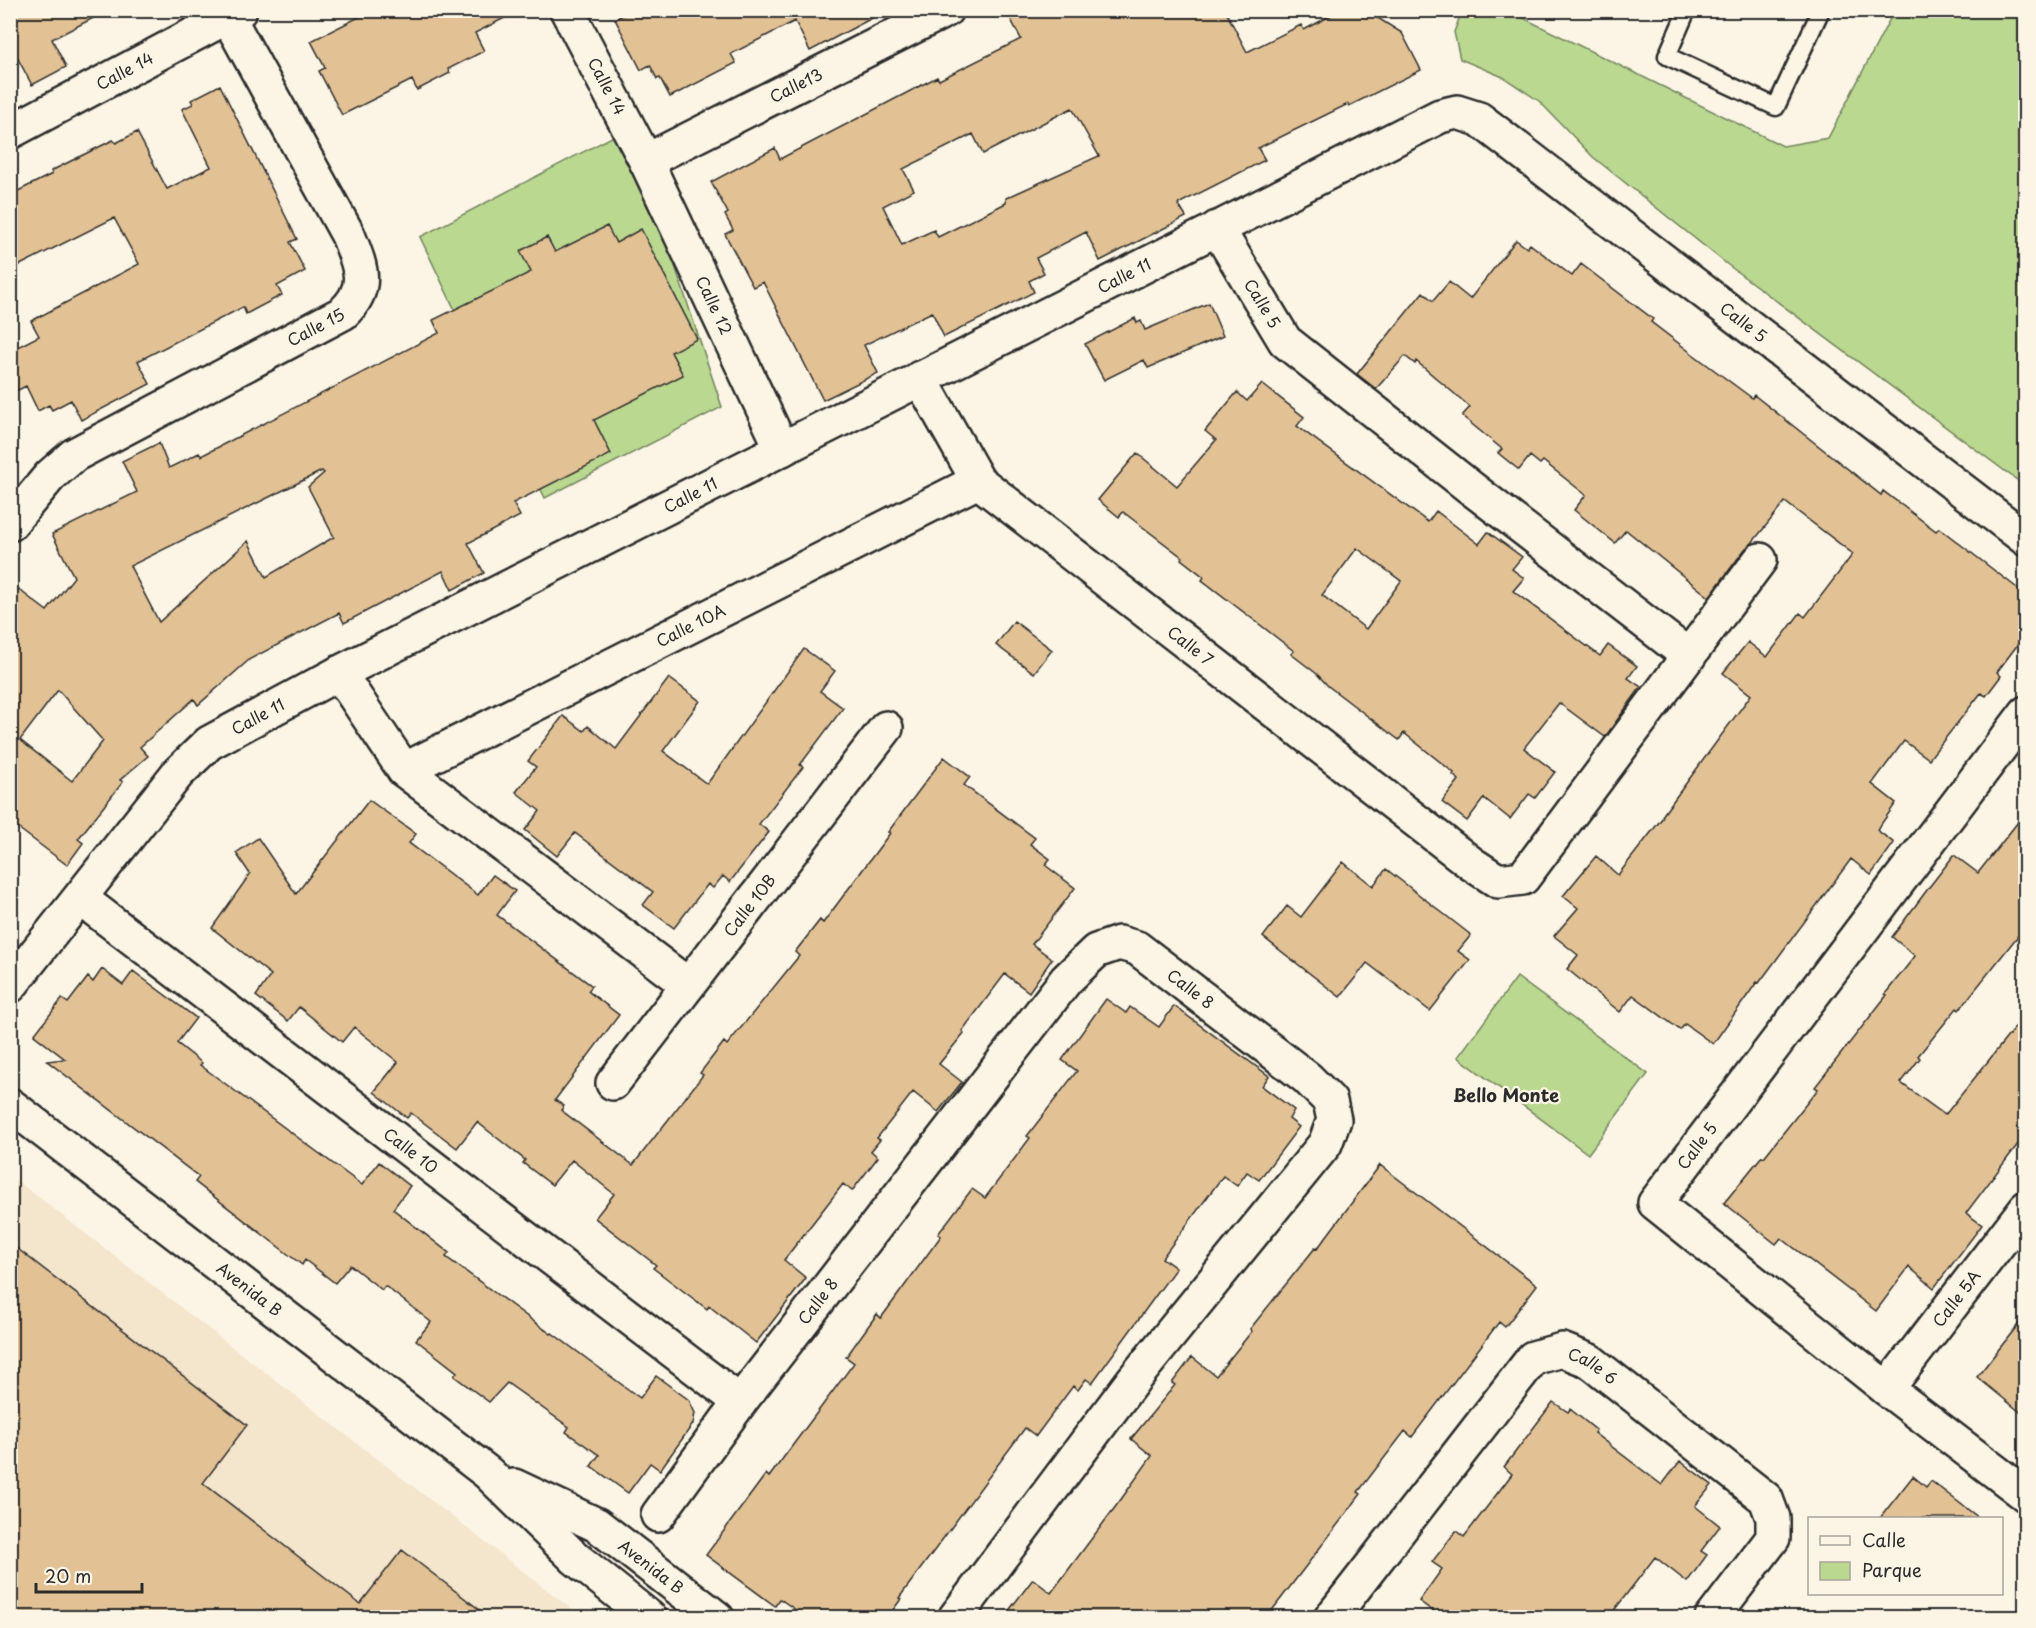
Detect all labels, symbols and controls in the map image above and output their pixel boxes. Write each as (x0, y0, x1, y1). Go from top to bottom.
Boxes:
street label: Calle 14 (91, 45, 157, 95)
street label: Calle 14 (583, 53, 633, 119)
street label: Calle13 (765, 61, 826, 108)
street label: Calle 11 (1093, 251, 1155, 299)
street label: Calle 12 (691, 271, 739, 338)
street label: Calle 5 (1239, 274, 1287, 332)
street label: Calle 5 (1715, 295, 1773, 347)
street label: Calle 15 (282, 301, 349, 352)
street label: Calle 11 (659, 471, 721, 518)
street label: Calle 10A (651, 597, 729, 652)
street label: Calle 7 (1163, 619, 1219, 671)
street label: Calle 11 (226, 692, 288, 740)
street label: Calle 10B (717, 868, 781, 941)
street label: Calle 8 (1163, 962, 1220, 1014)
district label: Bello Monte (1453, 1081, 1559, 1108)
street label: Calle 5 (1670, 1117, 1722, 1174)
street label: Calle 10 (379, 1121, 444, 1178)
street label: Avenida B (212, 1256, 288, 1321)
street label: Calle 5A (1926, 1264, 1985, 1332)
street label: Calle 8 (791, 1272, 843, 1329)
street label: Calle 6 (1565, 1341, 1623, 1389)
legend (1808, 1517, 2003, 1595)
text: Calle (1862, 1526, 1906, 1553)
street label: Avenida B (614, 1533, 689, 1599)
scale bar (36, 1556, 142, 1594)
text: Parque (1862, 1556, 1922, 1583)
text: 20 m (45, 1562, 91, 1589)

